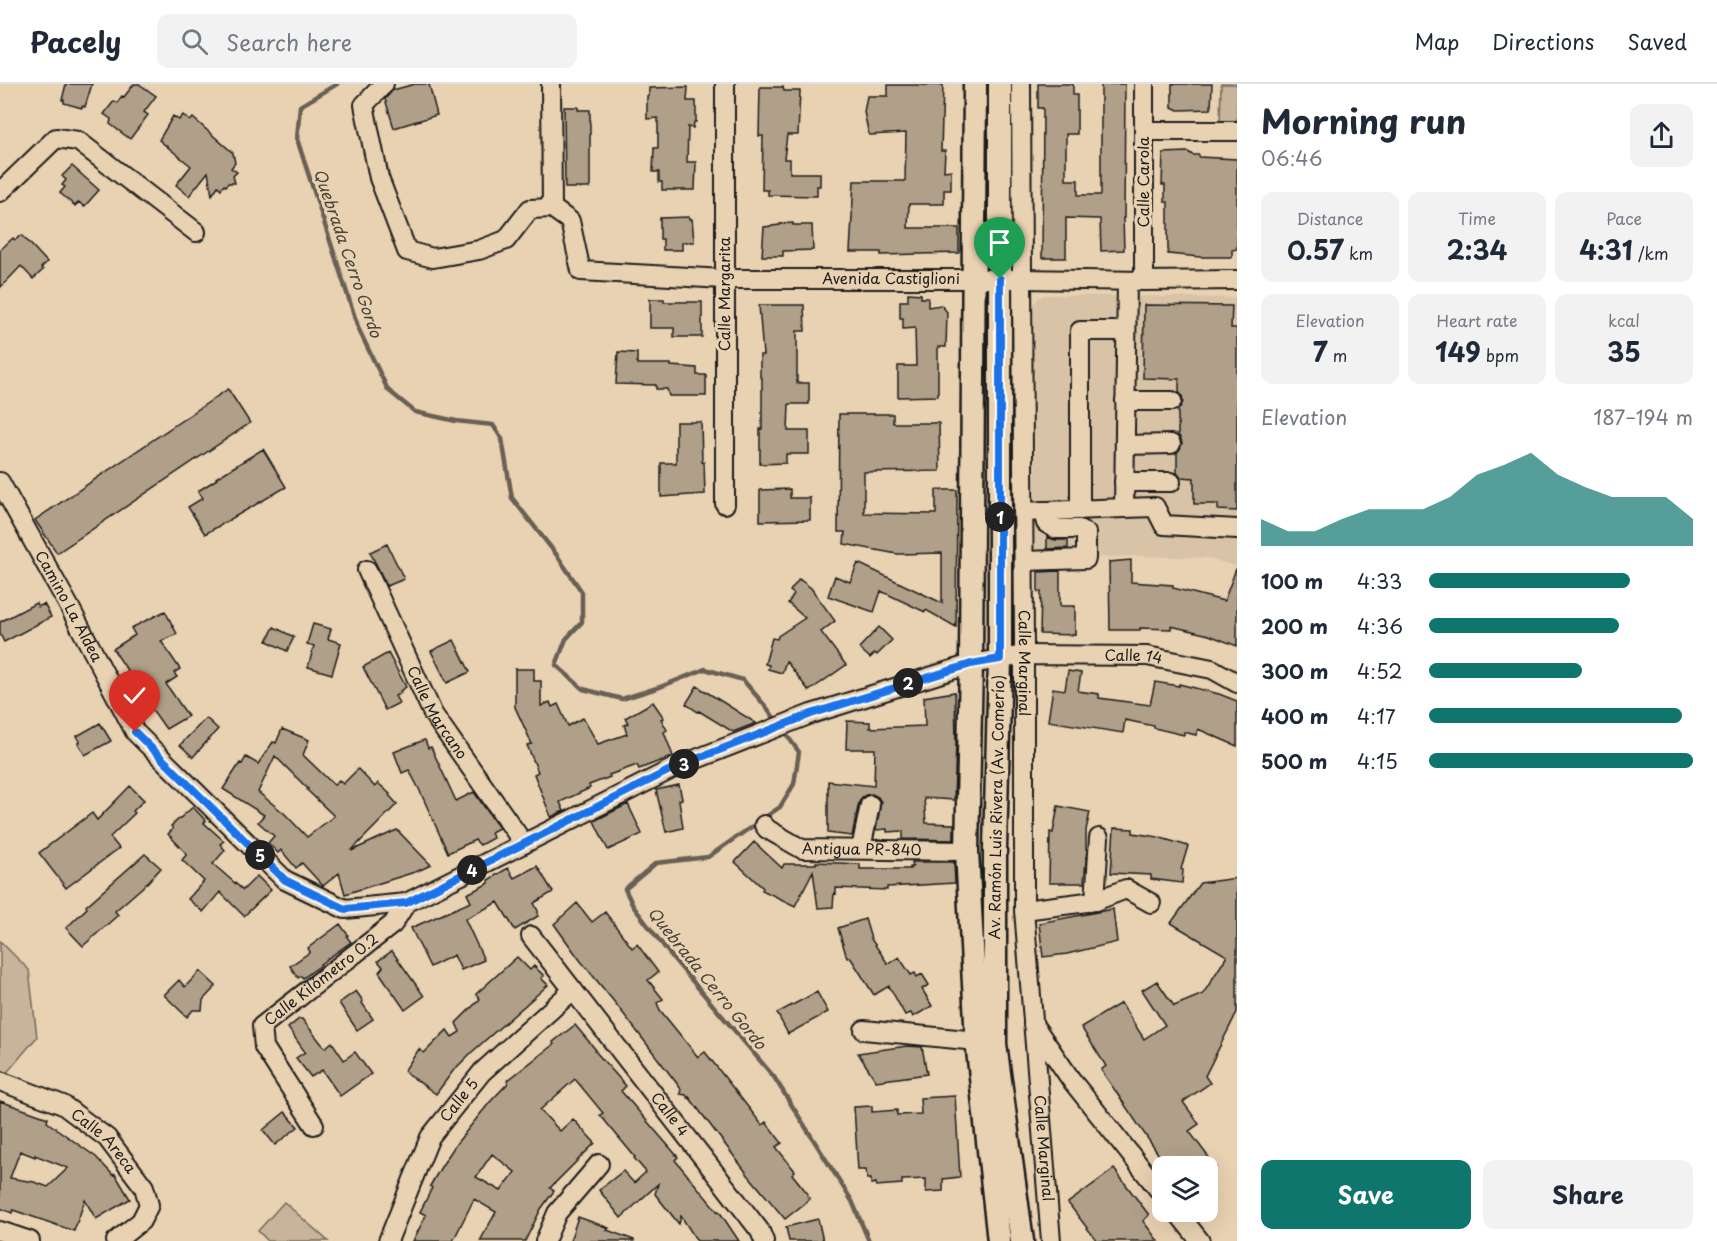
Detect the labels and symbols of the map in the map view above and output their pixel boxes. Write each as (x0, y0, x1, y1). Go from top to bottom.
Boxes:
street label: Calle Carola (1131, 136, 1154, 227)
water label: Quebrada Cerro Gordo (309, 165, 389, 341)
pin (974, 217, 1025, 279)
street label: Calle Margarita (712, 236, 735, 351)
street label: Avenida Castiglioni (822, 266, 960, 289)
pin: 1 (985, 502, 1015, 532)
street label: Camino La Aldea (30, 546, 110, 666)
street label: Calle Marginal (1014, 610, 1037, 716)
street label: Calle 14 (1104, 643, 1165, 669)
street label: Calle Marcano (402, 661, 474, 763)
pin: 2 (893, 668, 923, 698)
pin (109, 670, 160, 732)
street label: Av. Ramón Luis Rivera (Av. Comerío) (982, 674, 1009, 939)
pin: 3 (669, 749, 699, 779)
street label: Antigua PR-840 (802, 836, 922, 860)
pin: 5 (245, 840, 275, 870)
pin: 4 (457, 855, 487, 885)
water label: Quebrada Cerro Gordo (643, 901, 773, 1055)
street label: Calle Kilómetro 0.2 (259, 927, 382, 1030)
street label: Calle 5 (433, 1073, 483, 1126)
street label: Calle 4 (646, 1087, 695, 1141)
street label: Calle Marginal (1029, 1094, 1061, 1202)
street label: Calle Areca (67, 1102, 143, 1178)

